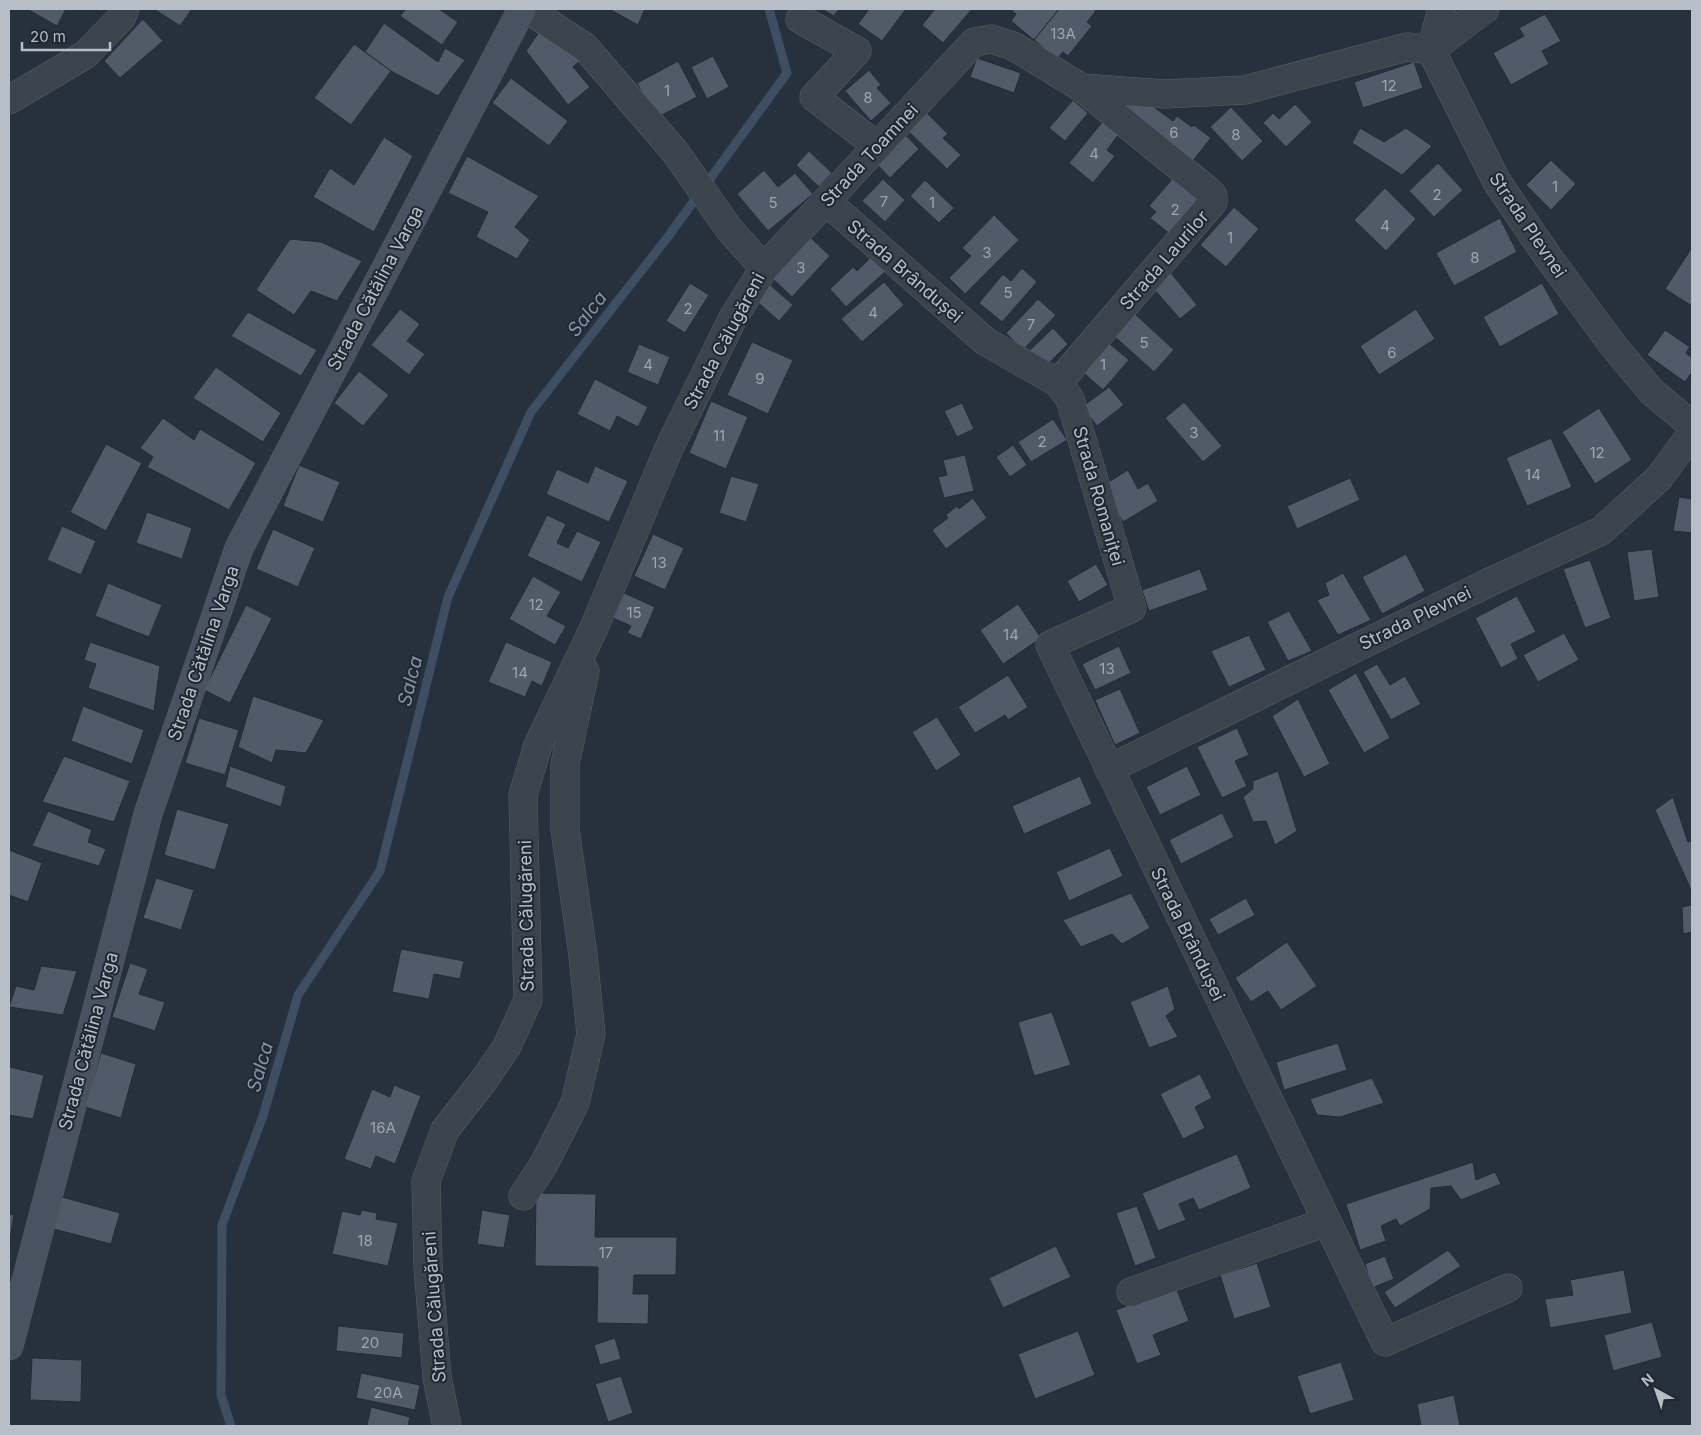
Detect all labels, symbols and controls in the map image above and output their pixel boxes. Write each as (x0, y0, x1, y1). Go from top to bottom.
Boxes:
scale bar (22, 20, 110, 52)
house number: 13A (1050, 24, 1076, 43)
text: 20 m (30, 27, 66, 46)
house number: 12 (1381, 76, 1397, 95)
house number: 1 (664, 81, 670, 100)
house number: 8 (863, 88, 873, 107)
street label: Strada Toamnei (816, 99, 922, 211)
house number: 6 (1169, 123, 1179, 142)
house number: 8 (1231, 125, 1241, 144)
house number: 4 (1089, 144, 1099, 163)
street label: Strada Plevnei (1485, 169, 1571, 281)
house number: 1 (1552, 177, 1558, 196)
house number: 2 (1432, 185, 1442, 204)
house number: 7 (880, 192, 888, 211)
house number: 5 (768, 193, 778, 212)
house number: 1 (929, 193, 935, 212)
house number: 2 (1170, 200, 1180, 219)
street label: Strada Cătălina Varga (323, 202, 427, 374)
street label: Strada Laurilor (1115, 206, 1213, 314)
street label: Strada Brândușei (842, 215, 967, 328)
house number: 4 (1380, 216, 1390, 235)
house number: 1 (1227, 228, 1233, 247)
house number: 3 (982, 243, 992, 262)
house number: 8 (1470, 248, 1480, 267)
house number: 3 (796, 258, 806, 277)
street label: Strada Călugăreni (679, 269, 769, 413)
house number: 5 (1003, 283, 1013, 302)
water label: Salca (562, 287, 612, 341)
house number: 2 (683, 299, 693, 318)
house number: 4 (868, 303, 878, 322)
house number: 7 (1027, 315, 1035, 334)
house number: 5 (1139, 333, 1149, 352)
house number: 6 (1387, 343, 1397, 362)
house number: 4 (643, 355, 653, 374)
house number: 1 (1100, 355, 1106, 374)
house number: 9 (755, 369, 765, 388)
house number: 3 (1189, 423, 1199, 442)
street label: Strada Romaniței (1068, 424, 1129, 568)
house number: 11 (713, 426, 725, 445)
house number: 2 (1037, 432, 1047, 451)
house number: 12 (1589, 443, 1605, 462)
house number: 14 (1525, 465, 1541, 484)
house number: 13 (651, 553, 667, 572)
street label: Strada Cătălina Varga (163, 563, 243, 743)
street label: Strada Plevnei (1356, 582, 1474, 654)
house number: 12 (528, 595, 544, 614)
house number: 15 (626, 603, 642, 622)
house number: 14 (1003, 625, 1019, 644)
water label: Salca (393, 653, 427, 709)
house number: 13 (1099, 659, 1115, 678)
house number: 14 (512, 663, 528, 682)
street label: Strada Călugăreni (514, 840, 538, 992)
street label: Strada Brândușei (1146, 864, 1229, 1005)
street label: Strada Cătălina Varga (54, 950, 122, 1132)
water label: Salca (242, 1039, 278, 1095)
house number: 16A (370, 1118, 396, 1137)
house number: 18 (357, 1231, 373, 1250)
street label: Strada Călugăreni (418, 1231, 450, 1383)
house number: 17 (599, 1243, 613, 1262)
house number: 20 (361, 1333, 379, 1352)
north arrow (1631, 1365, 1681, 1415)
text: N (1638, 1370, 1657, 1390)
house number: 20A (374, 1383, 402, 1402)

